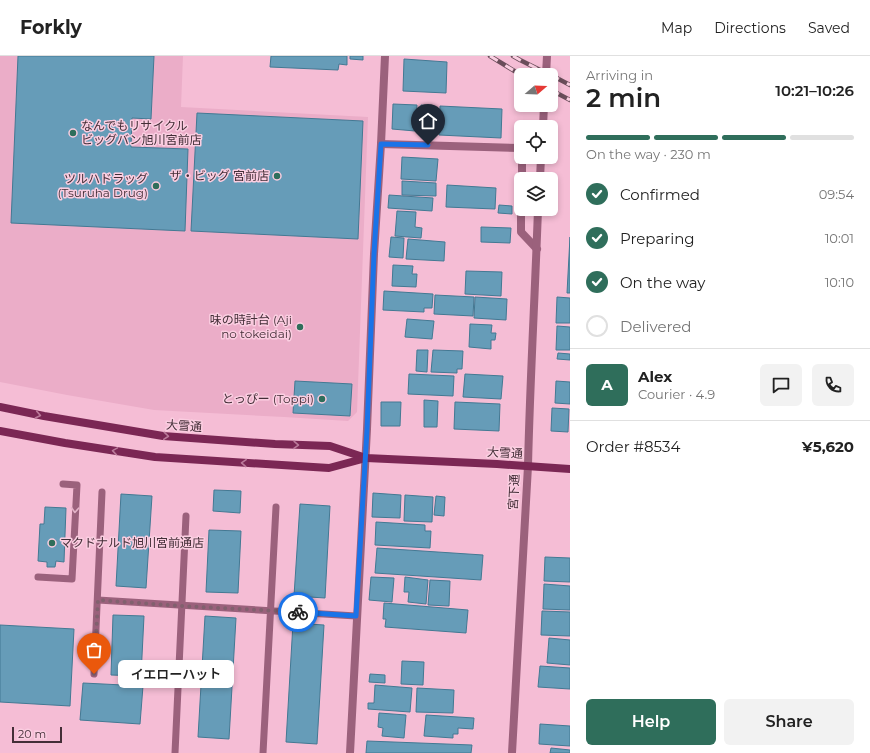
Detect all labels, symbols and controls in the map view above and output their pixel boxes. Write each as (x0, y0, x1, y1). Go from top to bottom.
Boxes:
text: Forkly (20, 16, 82, 39)
text: Map (661, 19, 692, 37)
text: Directions (714, 19, 786, 37)
text: Saved (808, 19, 850, 37)
text: Arriving in (586, 67, 653, 83)
north arrow (514, 68, 558, 112)
map controls (514, 68, 558, 216)
text: 10:21–10:26 (775, 81, 854, 100)
text: 2 min (586, 82, 661, 114)
pin (411, 104, 445, 145)
icon: home (417, 110, 439, 132)
place label: なんでもリサイクル ビッグバン旭川宮前店 (81, 118, 202, 147)
button: locate (514, 120, 558, 164)
marker: なんでもリサイクル ビッグバン旭川宮前店 (68, 128, 78, 138)
text: On the way · 230 m (586, 146, 711, 162)
place label: ザ・ビッグ 宮前店 (170, 168, 269, 183)
place label: ツルハドラッグ (Tsuruha Drug) (58, 171, 148, 200)
marker: ザ・ビッグ 宮前店 (272, 171, 282, 181)
button: layers (514, 172, 558, 216)
marker: ツルハドラッグ (Tsuruha Drug) (151, 181, 161, 191)
icon: check (586, 183, 608, 205)
text: Confirmed (620, 185, 700, 204)
text: 09:54 (819, 186, 854, 202)
icon: check (586, 227, 608, 249)
text: Preparing (620, 229, 695, 248)
text: 10:01 (825, 230, 854, 246)
icon: check (586, 271, 608, 293)
text: On the way (620, 273, 705, 292)
text: 10:10 (825, 274, 854, 290)
place label: 味の時計台 (Aji no tokeidai) (210, 312, 292, 341)
text: Delivered (620, 317, 692, 336)
marker: 味の時計台 (Aji no tokeidai) (295, 322, 305, 332)
button: chat (760, 364, 802, 406)
button: phone (812, 364, 854, 406)
text: Alex (638, 367, 672, 386)
text: A (601, 375, 613, 394)
text: Courier · 4.9 (638, 386, 715, 402)
place label: とっぴー (Toppi) (222, 391, 314, 406)
marker: とっぴー (Toppi) (317, 394, 327, 404)
one-way arrow (35, 410, 41, 418)
street label: 大雪通 (166, 417, 203, 434)
one-way arrow (163, 432, 169, 441)
text: Order #8534 (586, 437, 680, 456)
text: ¥5,620 (802, 437, 854, 456)
one-way arrow (293, 440, 299, 449)
street label: 大雪通 (487, 444, 523, 461)
one-way arrow (112, 447, 118, 456)
one-way arrow (241, 458, 247, 467)
street label: 宮下通 (505, 474, 522, 510)
one-way arrow (71, 507, 80, 513)
place label: マクドナルド旭川宮前通店 (60, 535, 204, 550)
marker: マクドナルド旭川宮前通店 (47, 538, 57, 548)
courier (278, 592, 318, 632)
icon: bike (287, 601, 309, 623)
pin (77, 633, 111, 674)
icon: bag (83, 639, 105, 661)
callout: イエローハット (118, 660, 234, 688)
text: イエローハット (131, 666, 221, 682)
button: Help (586, 699, 716, 745)
button: Share (724, 699, 854, 745)
scale bar (12, 725, 62, 744)
text: 20 m (18, 727, 46, 741)

